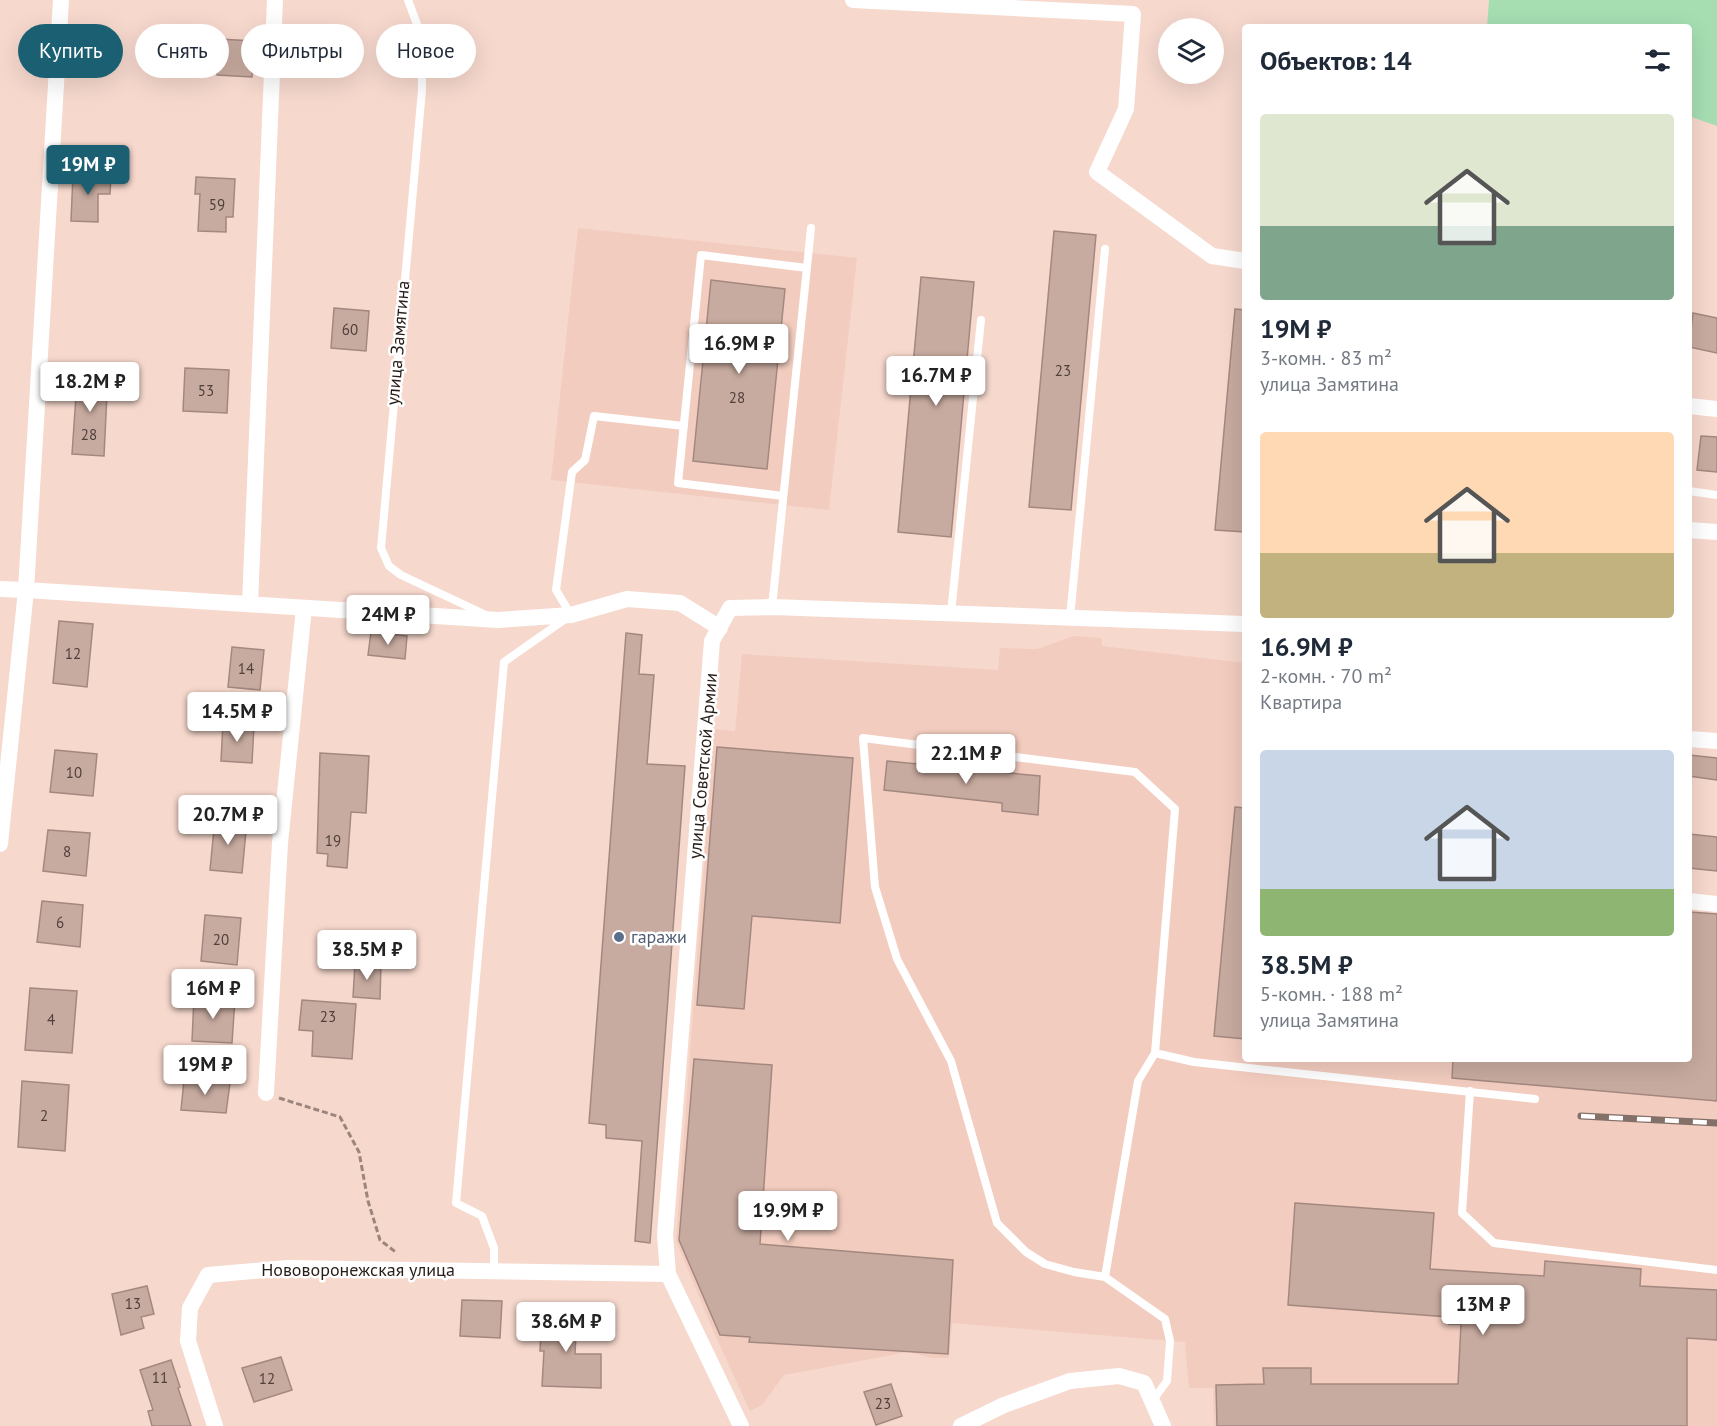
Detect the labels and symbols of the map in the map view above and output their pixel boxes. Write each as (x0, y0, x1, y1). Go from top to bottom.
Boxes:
pin: 19M ₽ (46, 145, 130, 196)
house number: 59 (209, 195, 225, 214)
street label: улица Замятина (381, 280, 414, 406)
house number: 60 (342, 320, 358, 339)
pin: 16.9M ₽ (684, 324, 794, 375)
pin: 16.7M ₽ (881, 356, 991, 407)
house number: 23 (1055, 361, 1071, 380)
pin: 18.2M ₽ (35, 362, 145, 413)
house number: 53 (198, 381, 214, 400)
house number: 28 (729, 388, 745, 407)
house number: 28 (81, 425, 97, 444)
pin: 24M ₽ (346, 595, 430, 646)
house number: 12 (65, 644, 81, 663)
house number: 14 (238, 659, 254, 678)
street label: улица Советской Армии (683, 672, 722, 860)
pin: 14.5M ₽ (182, 692, 292, 743)
pin: 22.1M ₽ (911, 734, 1021, 785)
house number: 10 (66, 763, 82, 782)
pin: 20.7M ₽ (173, 795, 283, 846)
house number: 19 (325, 831, 341, 850)
house number: 8 (63, 842, 71, 861)
house number: 6 (56, 913, 64, 932)
place label: гаражи (631, 925, 687, 948)
house number: 20 (213, 930, 229, 949)
pin: 38.5M ₽ (312, 930, 422, 981)
marker: гаражи (612, 930, 626, 944)
pin: 16M ₽ (171, 969, 255, 1020)
house number: 23 (320, 1007, 336, 1026)
house number: 4 (47, 1010, 55, 1029)
pin: 19M ₽ (163, 1045, 247, 1096)
house number: 2 (40, 1106, 48, 1125)
pin: 19.9M ₽ (733, 1191, 843, 1242)
street label: Нововоронежская улица (261, 1258, 455, 1281)
pin: 13M ₽ (1441, 1285, 1525, 1336)
house number: 13 (125, 1294, 141, 1313)
pin: 38.6M ₽ (511, 1302, 621, 1353)
house number: 11 (152, 1368, 168, 1387)
house number: 12 (259, 1369, 275, 1388)
house number: 23 (875, 1394, 891, 1413)

